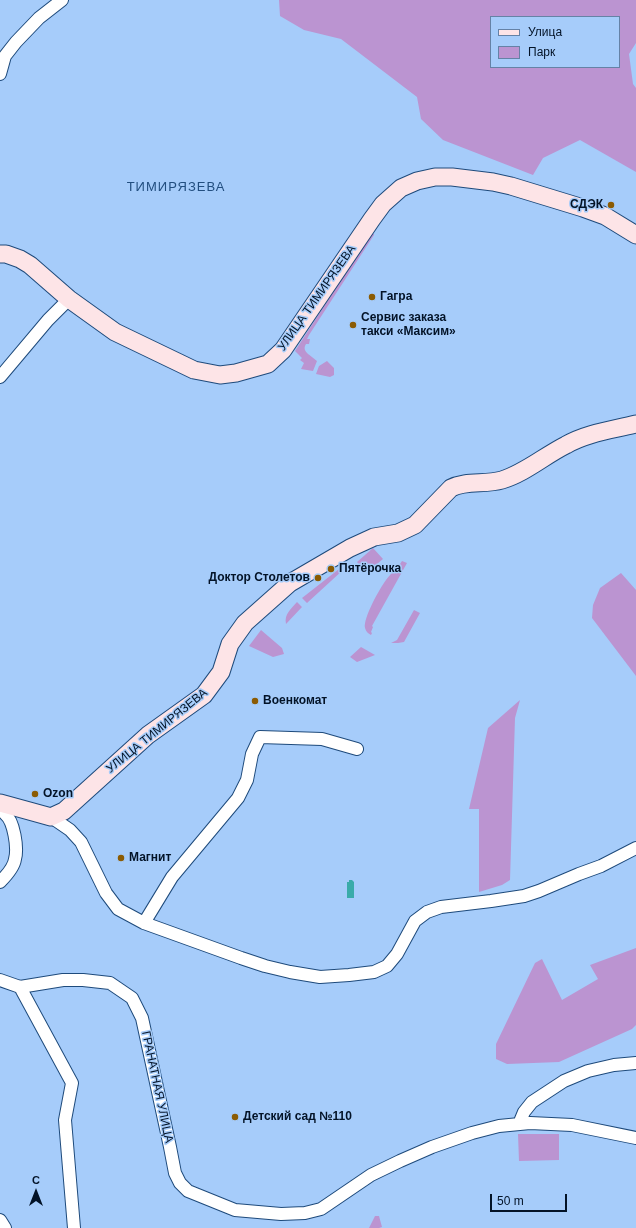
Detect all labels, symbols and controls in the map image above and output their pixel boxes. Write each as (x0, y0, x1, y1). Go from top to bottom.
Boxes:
legend (490, 16, 620, 68)
text: Улица (528, 25, 562, 39)
text: Парк (528, 45, 555, 59)
district label: ТИМИРЯЗЕВА (127, 179, 225, 195)
place label: СДЭК (570, 198, 603, 212)
marker: СДЭК (606, 200, 616, 210)
street label: УЛИЦА ТИМИРЯЗЕВА (275, 242, 359, 354)
place label: Гагра (380, 290, 412, 304)
marker: Гагра (367, 292, 377, 302)
place label: Сервис заказа такси «Максим» (361, 311, 456, 339)
marker: Сервис заказа такси «Максим» (348, 320, 358, 330)
place label: Пятёрочка (339, 562, 401, 576)
marker: Пятёрочка (326, 564, 336, 574)
place label: Доктор Столетов (208, 571, 310, 585)
marker: Доктор Столетов (313, 573, 323, 583)
street label: УЛИЦА ТИМИРЯЗЕВА (104, 686, 210, 776)
place label: Военкомат (263, 694, 327, 708)
marker: Военкомат (250, 696, 260, 706)
place label: Ozon (43, 787, 73, 801)
marker: Ozon (30, 789, 40, 799)
place label: Магнит (129, 851, 171, 865)
marker: Магнит (116, 853, 126, 863)
street label: ГРАНАТНАЯ УЛИЦА (138, 1030, 176, 1144)
place label: Детский сад №110 (243, 1110, 352, 1124)
marker: Детский сад №110 (230, 1112, 240, 1122)
north arrow (16, 1172, 56, 1212)
text: С (32, 1174, 40, 1186)
scale bar (492, 1186, 569, 1212)
text: 50 m (497, 1194, 524, 1208)

